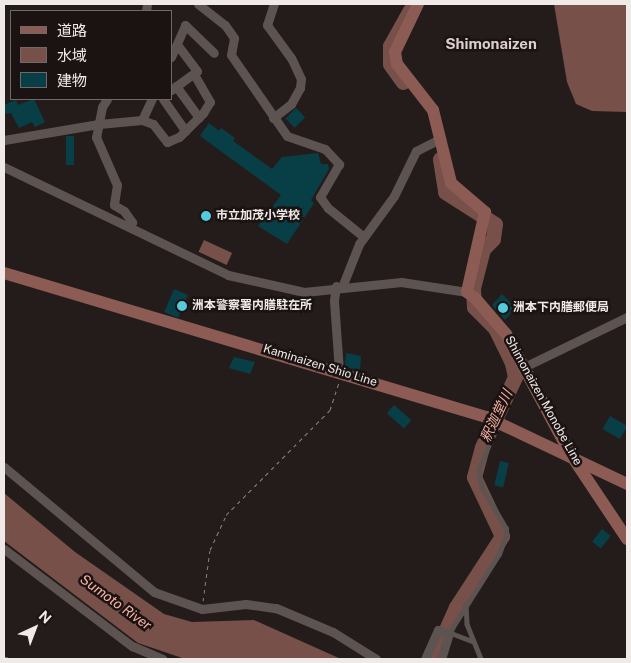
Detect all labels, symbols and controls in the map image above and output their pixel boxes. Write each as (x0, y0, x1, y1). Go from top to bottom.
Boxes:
legend (10, 10, 172, 100)
text: 道路 (57, 22, 87, 39)
district label: Shimonaizen (445, 35, 537, 53)
text: 水域 (57, 47, 87, 64)
text: 建物 (57, 72, 87, 89)
place label: 市立加茂小学校 (216, 209, 300, 223)
marker: 市立加茂小学校 (200, 210, 212, 222)
place label: 洲本警察署内膳駐在所 (192, 299, 312, 313)
marker: 洲本警察署内膳駐在所 (176, 300, 188, 312)
place label: 洲本下内膳郵便局 (513, 301, 609, 315)
marker: 洲本下内膳郵便局 (497, 302, 509, 314)
street label: Shimonaizen Monobe Line (501, 334, 585, 468)
street label: Kaminaizen Shio Line (261, 342, 379, 390)
water label: 釈迦堂川 (477, 387, 515, 445)
water label: Sumoto River (77, 570, 155, 634)
north arrow (10, 603, 60, 653)
text: N (36, 607, 55, 627)

